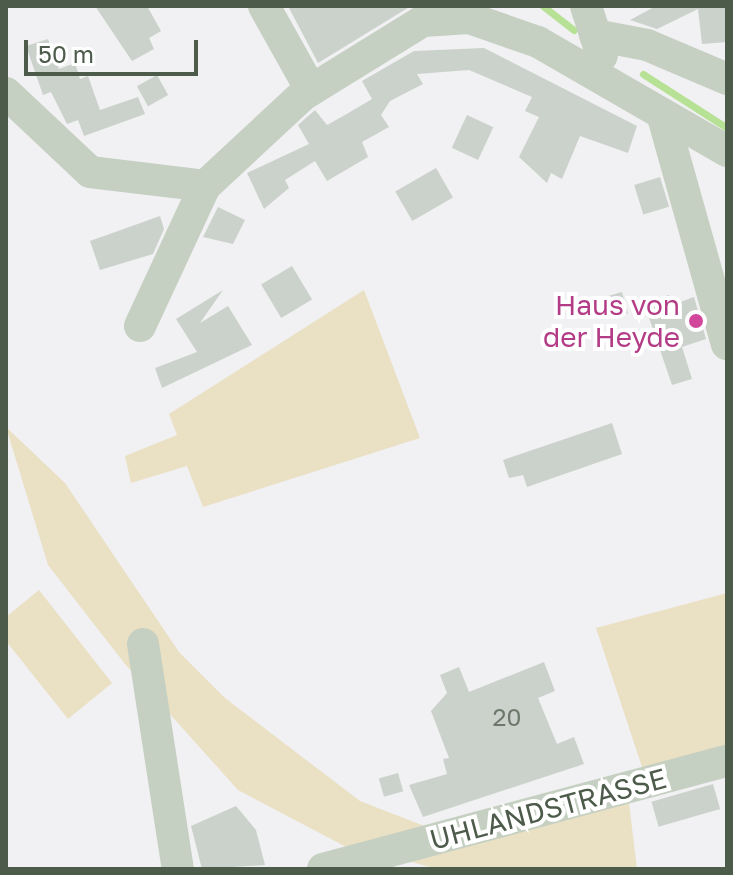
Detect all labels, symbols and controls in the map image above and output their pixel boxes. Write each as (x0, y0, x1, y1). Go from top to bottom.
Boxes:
scale bar (28, 24, 202, 74)
text: 50 m (38, 39, 94, 68)
place label: Haus von der Heyde (543, 288, 680, 354)
marker: Haus von der Heyde (687, 312, 705, 330)
house number: 20 (493, 703, 521, 731)
street label: UHLANDSTRASSE (426, 761, 670, 857)

